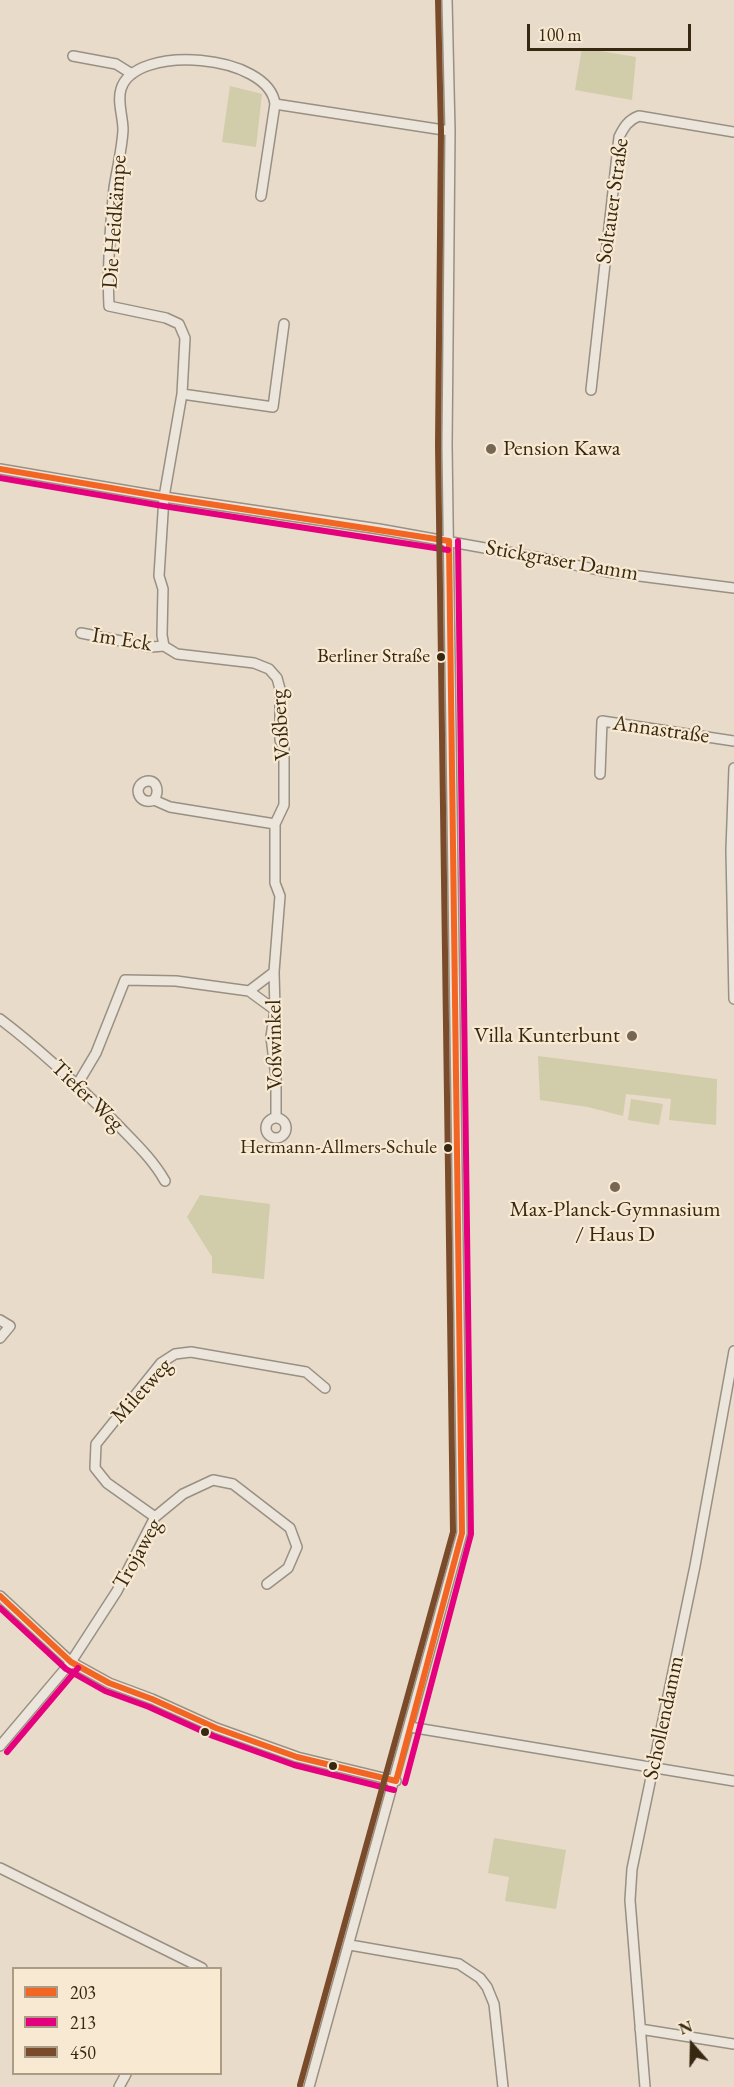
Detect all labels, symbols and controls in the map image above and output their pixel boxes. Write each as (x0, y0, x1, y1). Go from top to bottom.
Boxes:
scale bar (530, 12, 694, 50)
text: 100 m (538, 23, 582, 46)
street label: Soltauer Straße (591, 136, 635, 266)
street label: Die Heidkämpe (97, 154, 133, 290)
place label: Pension Kawa (503, 436, 620, 462)
marker: Pension Kawa (484, 442, 498, 456)
street label: Stickgraser Damm (484, 535, 640, 587)
street label: Im Eck (90, 622, 154, 658)
place label: Berliner Straße (317, 645, 430, 669)
marker: Berliner Straße (435, 651, 447, 663)
street label: Voßberg (265, 688, 297, 762)
street label: Annastraße (611, 710, 711, 750)
street label: Voßwinkel (261, 999, 289, 1091)
place label: Villa Kunterbunt (474, 1023, 620, 1049)
marker: Villa Kunterbunt (625, 1029, 639, 1043)
street label: Tiefer Weg (45, 1055, 129, 1137)
place label: Hermann-Allmers-Schule (240, 1136, 437, 1160)
marker: Hermann-Allmers-Schule (442, 1142, 454, 1154)
marker: Max-Planck-Gymnasium / Haus D (608, 1180, 622, 1194)
place label: Max-Planck-Gymnasium / Haus D (509, 1197, 721, 1248)
street label: Miletweg (106, 1353, 178, 1429)
street label: Trojaweg (108, 1514, 168, 1594)
street label: Schollendamm (638, 1654, 690, 1782)
unlabelled marker (199, 1726, 211, 1738)
unlabelled marker (327, 1760, 339, 1772)
legend (12, 1967, 222, 2075)
text: 203 (70, 1981, 96, 2004)
text: 213 (70, 2011, 96, 2034)
north arrow (662, 2015, 722, 2075)
text: N (676, 2016, 695, 2040)
text: 450 (70, 2041, 96, 2064)

